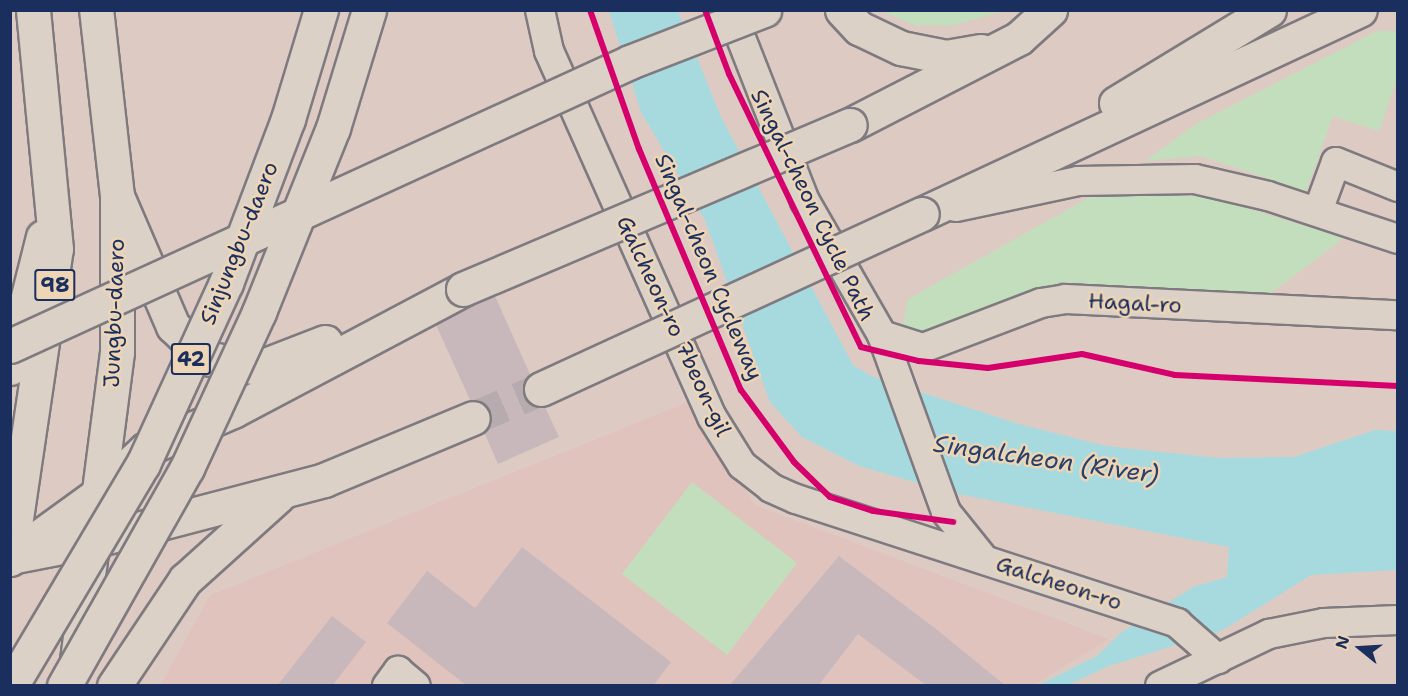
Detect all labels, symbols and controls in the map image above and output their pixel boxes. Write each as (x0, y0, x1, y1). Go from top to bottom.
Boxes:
street label: Singal-cheon Cycle Path (745, 85, 881, 325)
street label: Singal-cheon Cycleway (649, 150, 769, 384)
street label: Sinjungbu-daero (194, 158, 284, 328)
street label: Galcheon-ro 7beon-gil (611, 211, 737, 441)
street label: Jungbu-daero (98, 238, 130, 388)
road number: 98 (34, 267, 76, 303)
street label: Hagal-ro (1088, 287, 1182, 319)
road number: 42 (170, 341, 212, 377)
water label: Singalcheon (River) (932, 430, 1160, 490)
street label: Galcheon-ro (993, 550, 1125, 616)
north arrow (1330, 618, 1390, 678)
text: N (1330, 633, 1354, 652)

